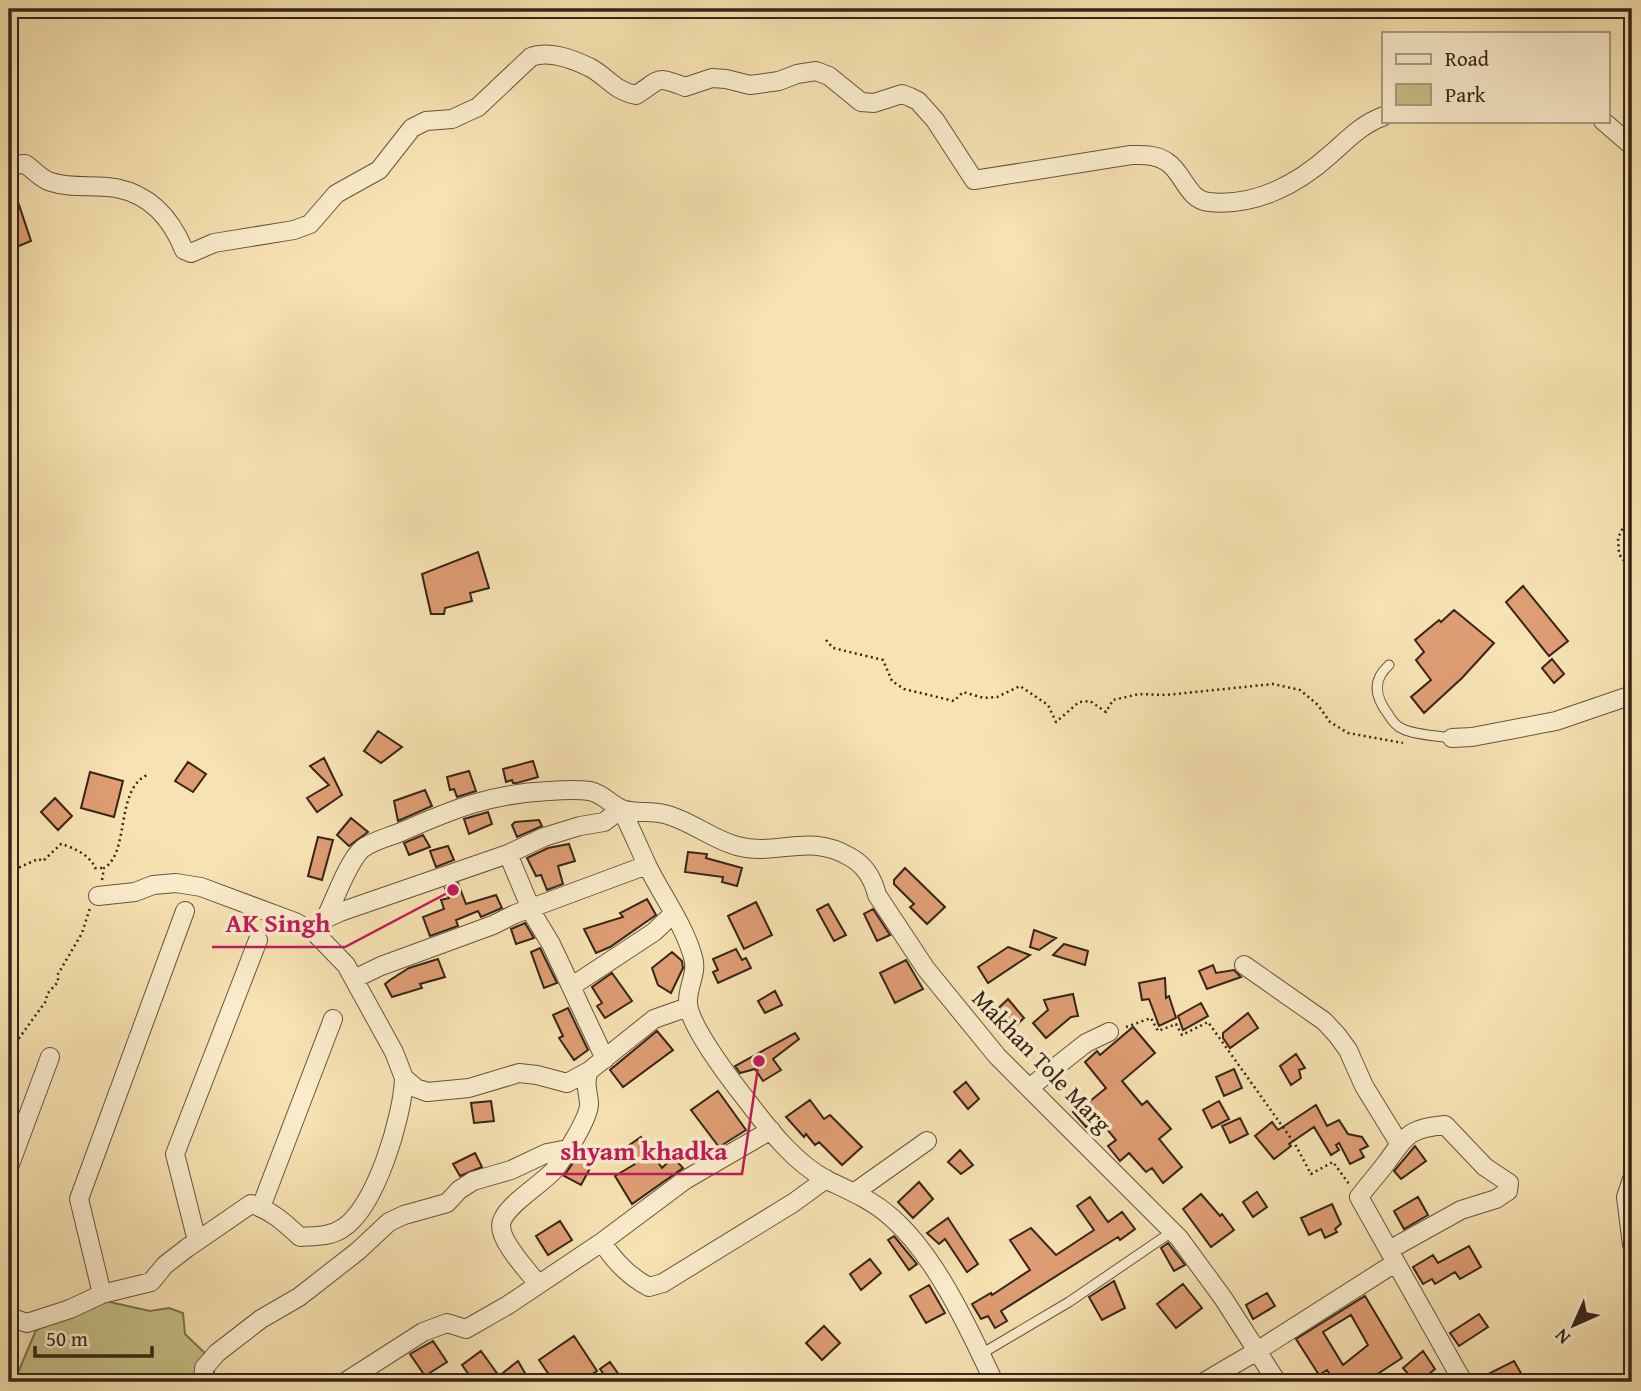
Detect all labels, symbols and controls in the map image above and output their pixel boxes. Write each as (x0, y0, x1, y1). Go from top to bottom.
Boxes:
legend (1382, 32, 1610, 122)
text: Road (1445, 43, 1490, 74)
text: Park (1445, 79, 1486, 110)
callout: AK Singh (212, 900, 345, 947)
text: AK Singh (226, 903, 331, 942)
street label: Makhan Tole Marg (964, 981, 1120, 1141)
callout: shyam khadka (546, 1127, 742, 1174)
text: shyam khadka (560, 1131, 728, 1170)
north arrow (1540, 1290, 1610, 1360)
scale bar (35, 1314, 152, 1358)
text: N (1547, 1322, 1576, 1351)
text: 50 m (46, 1323, 88, 1354)

